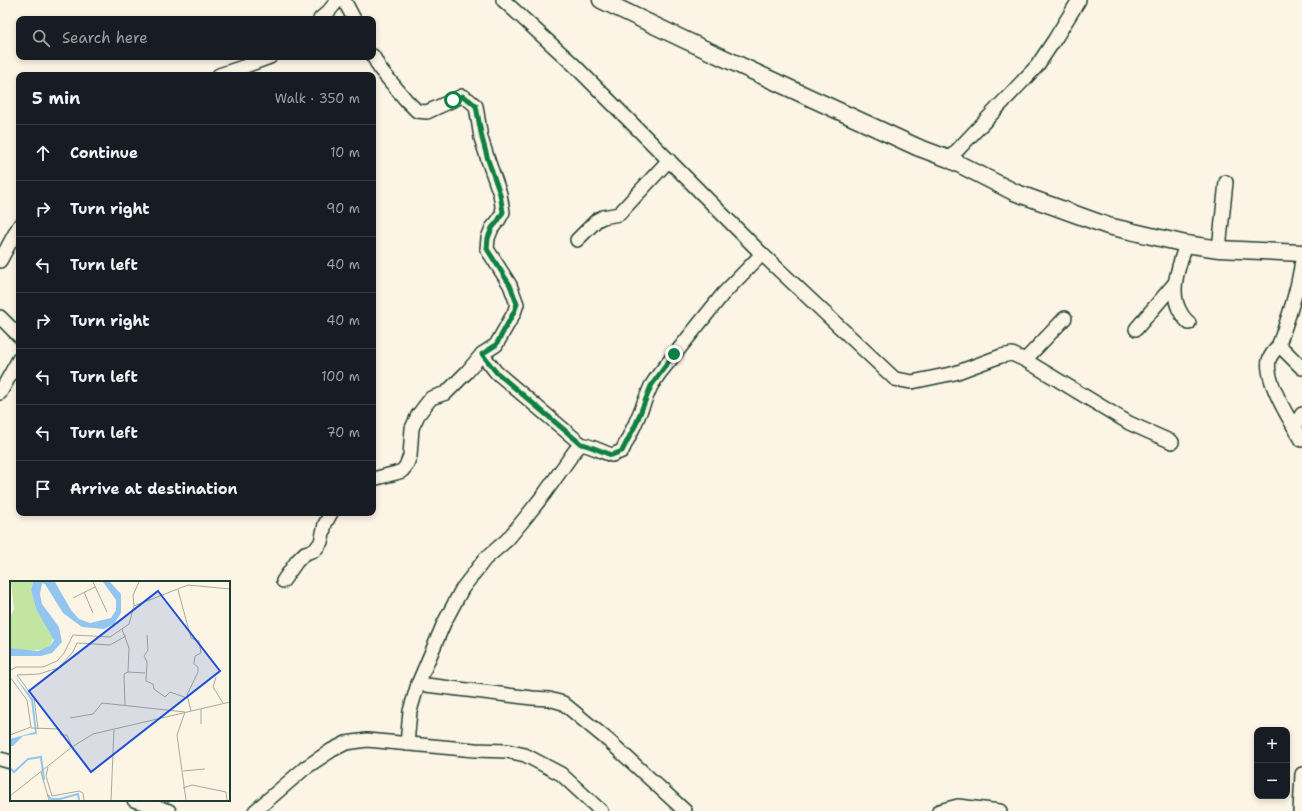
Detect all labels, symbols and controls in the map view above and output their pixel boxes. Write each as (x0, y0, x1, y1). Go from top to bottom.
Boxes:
search box (16, 16, 376, 60)
icon: search (30, 27, 52, 49)
text: Search here (62, 28, 148, 48)
text: 5 min (32, 87, 80, 109)
text: Walk · 350 m (275, 90, 360, 107)
route start (444, 91, 462, 109)
icon: ahead (32, 142, 54, 164)
text: Continue (70, 143, 138, 163)
text: 10 m (330, 144, 360, 161)
icon: right (32, 198, 54, 220)
text: Turn right (70, 199, 150, 219)
text: 90 m (326, 200, 360, 217)
icon: left (32, 254, 54, 276)
text: Turn left (70, 255, 138, 275)
text: 40 m (326, 256, 360, 273)
icon: right (32, 310, 54, 332)
text: Turn right (70, 311, 150, 331)
text: 40 m (326, 312, 360, 329)
route end (665, 345, 683, 363)
icon: left (32, 366, 54, 388)
text: Turn left (70, 367, 138, 387)
text: 100 m (321, 368, 360, 385)
icon: left (32, 422, 54, 444)
text: Turn left (70, 423, 138, 443)
text: 70 m (326, 424, 360, 441)
icon: arrive (32, 478, 54, 500)
text: Arrive at destination (70, 479, 238, 499)
inset map (10, 581, 230, 801)
map controls (1254, 727, 1290, 799)
button: + (1254, 727, 1290, 763)
button: − (1254, 763, 1290, 799)

